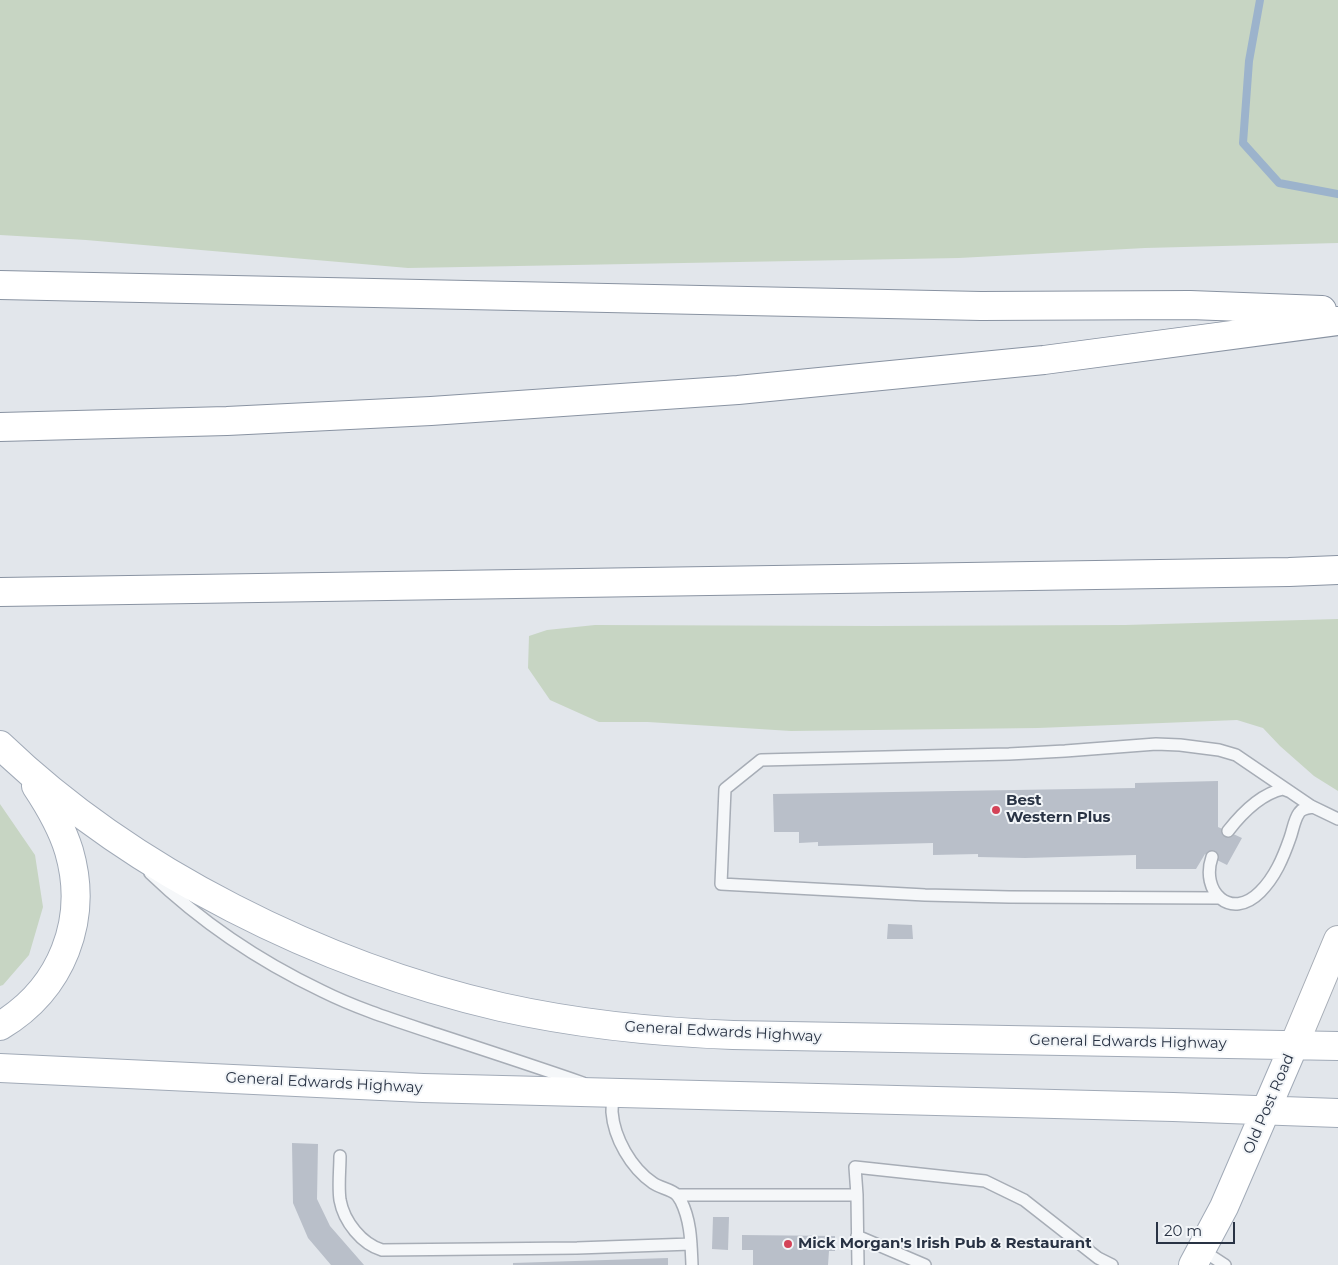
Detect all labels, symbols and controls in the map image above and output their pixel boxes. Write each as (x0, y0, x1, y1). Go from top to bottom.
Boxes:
place label: Best Western Plus (1006, 792, 1111, 827)
marker: Best Western Plus (990, 804, 1002, 816)
street label: General Edwards Highway (624, 1018, 822, 1046)
street label: General Edwards Highway (1029, 1031, 1227, 1053)
street label: Old Post Road (1240, 1051, 1298, 1157)
street label: General Edwards Highway (225, 1069, 423, 1097)
scale bar (1158, 1212, 1237, 1244)
text: 20 m (1164, 1221, 1202, 1240)
place label: Mick Morgan's Irish Pub & Restaurant (798, 1235, 1092, 1253)
marker: Mick Morgan's Irish Pub & Restaurant (782, 1238, 794, 1250)

